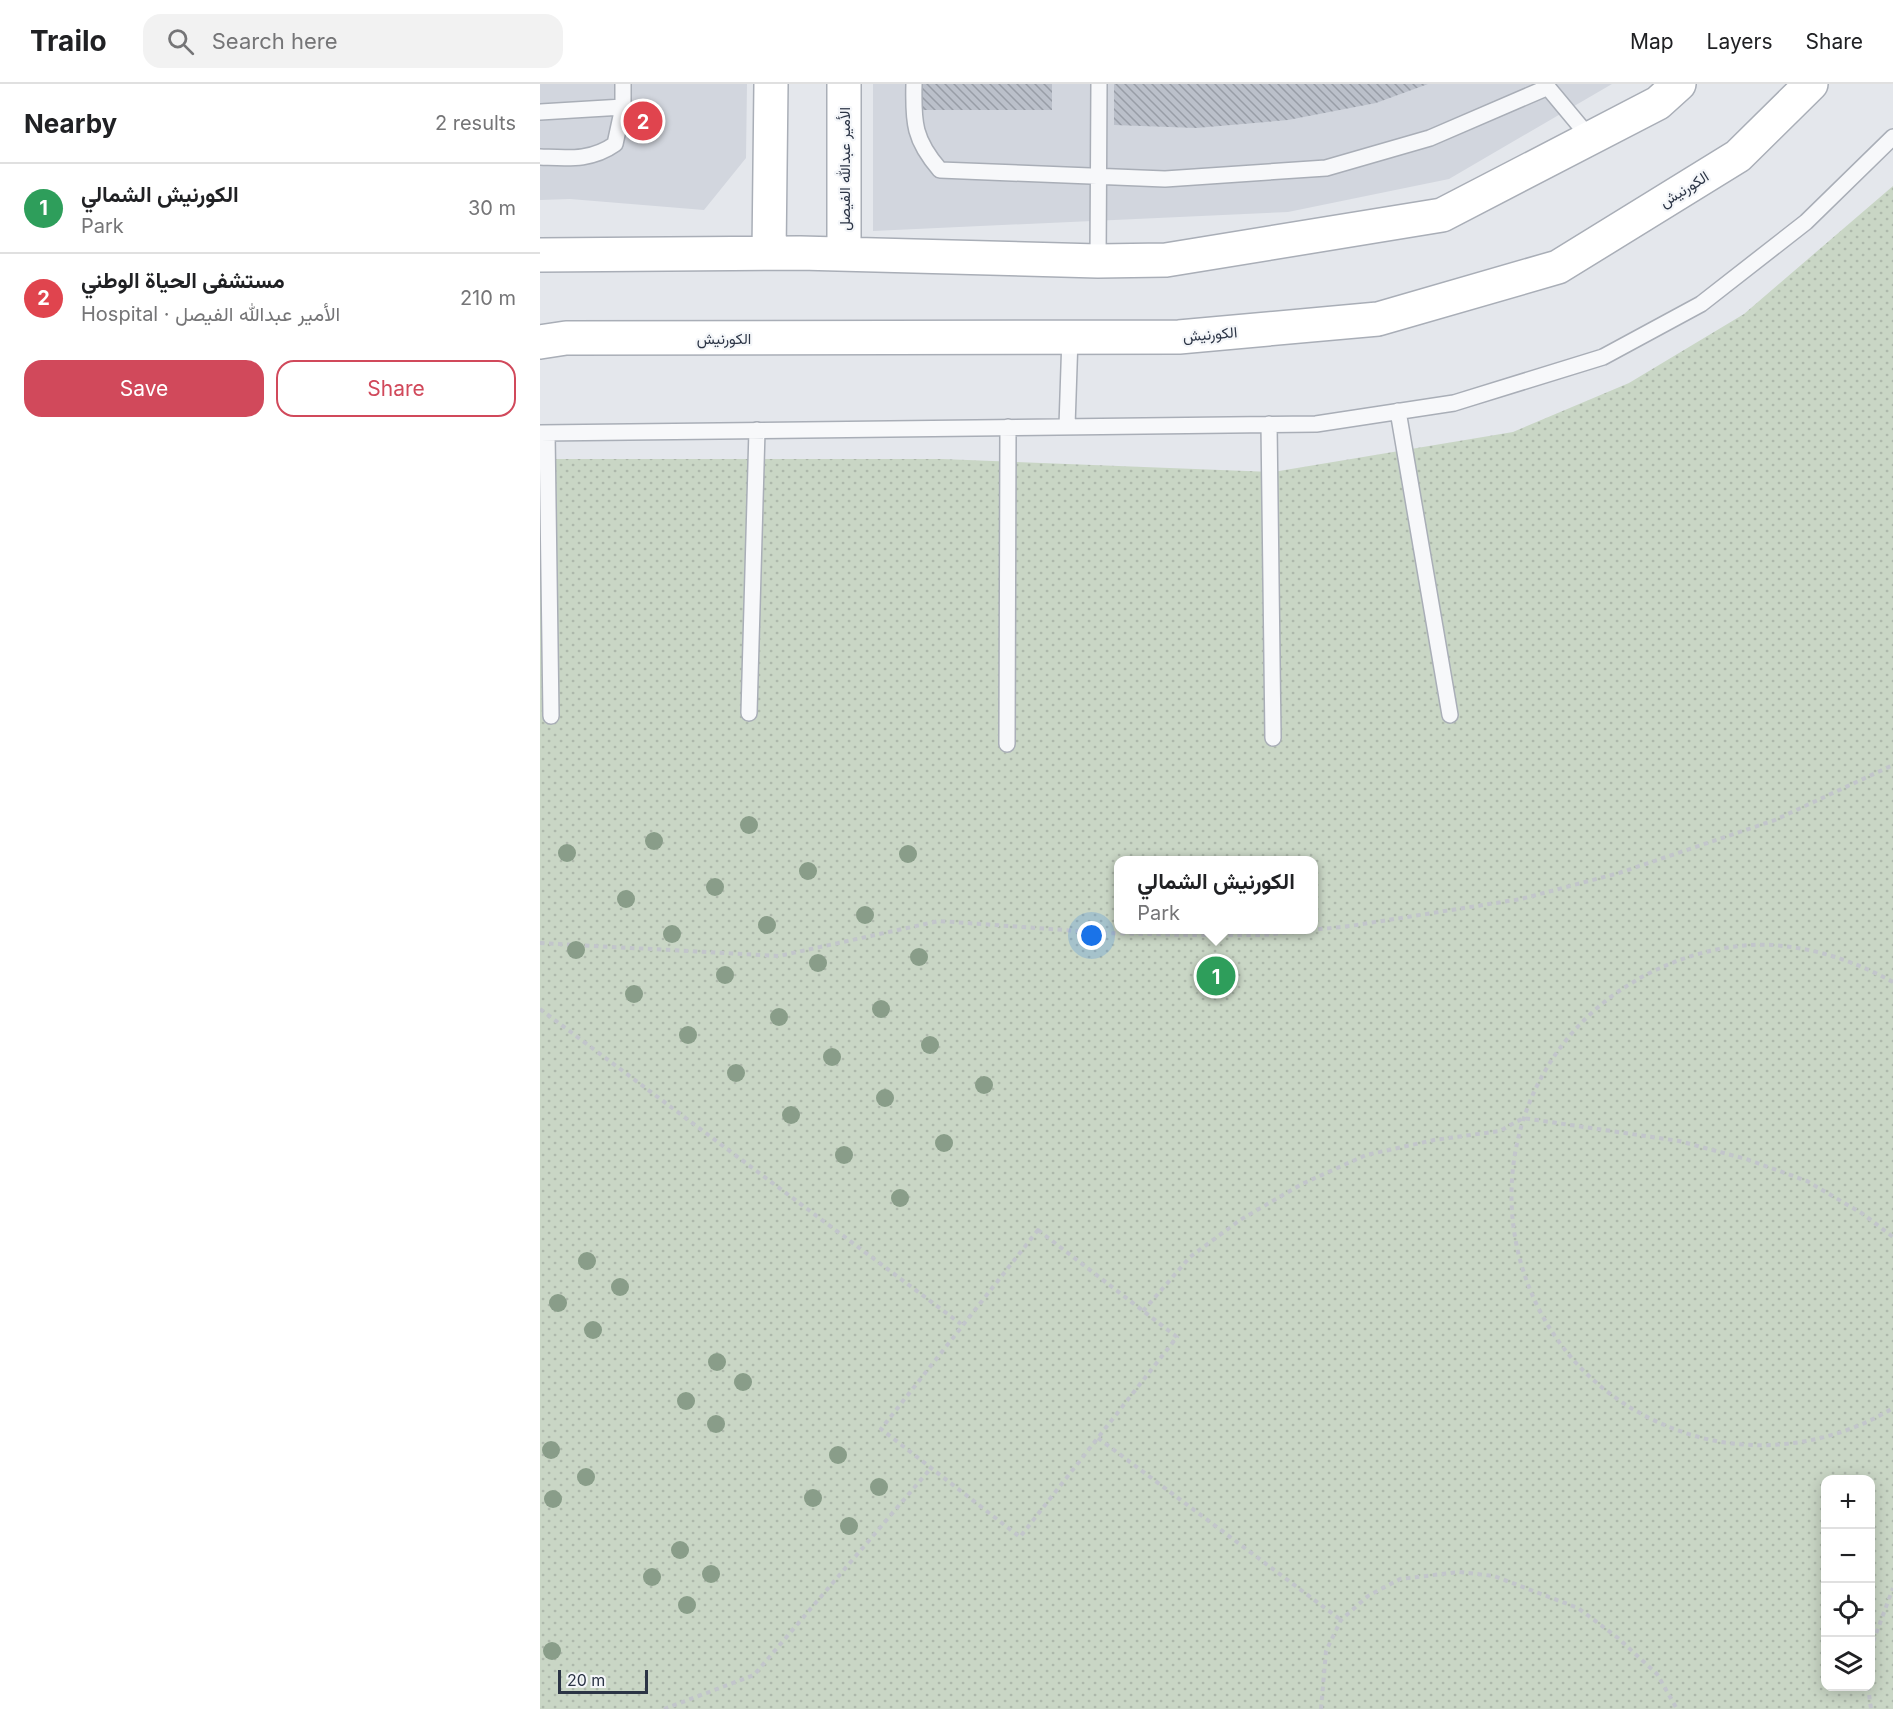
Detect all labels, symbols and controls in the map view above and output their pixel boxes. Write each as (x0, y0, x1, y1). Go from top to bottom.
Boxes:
search box (143, 14, 563, 68)
text: Trailo (30, 24, 107, 58)
icon: search (164, 25, 197, 58)
text: Search here (212, 28, 338, 54)
text: Map (1630, 29, 1674, 54)
text: Layers (1707, 29, 1773, 54)
text: Share (1806, 29, 1863, 54)
pin: 2 (624, 99, 662, 144)
street label: الأمير عبدالله الفيصل (835, 107, 854, 231)
text: Nearby (24, 108, 117, 139)
text: 2 results (435, 111, 516, 135)
street label: الكورنيش (1656, 166, 1713, 212)
text: الكورنيش الشمالي (81, 181, 239, 207)
text: 1 (39, 196, 48, 220)
text: 30 m (468, 196, 516, 220)
text: Park (81, 214, 124, 238)
text: مستشفى الحياة الوطني (81, 267, 285, 293)
text: 2 (37, 286, 50, 310)
text: 210 m (460, 286, 516, 310)
text: Hospital · الأمير عبدالله الفيصل (81, 302, 340, 326)
street label: الكورنيش (1182, 322, 1238, 347)
street label: الكورنيش (697, 329, 751, 349)
button: Save (24, 360, 264, 417)
button: Share (276, 360, 516, 417)
popup (1114, 856, 1318, 934)
text: الكورنيش الشمالي (1137, 868, 1295, 894)
text: Park (1137, 901, 1180, 925)
your location (1077, 921, 1106, 950)
pin: 1 (1196, 954, 1236, 998)
map controls (1821, 1475, 1875, 1691)
button: + (1821, 1475, 1875, 1529)
button: − (1821, 1529, 1875, 1583)
button: locate (1821, 1583, 1875, 1637)
button: layers (1821, 1637, 1875, 1691)
scale bar (558, 1667, 648, 1694)
text: 20 m (567, 1670, 605, 1690)

